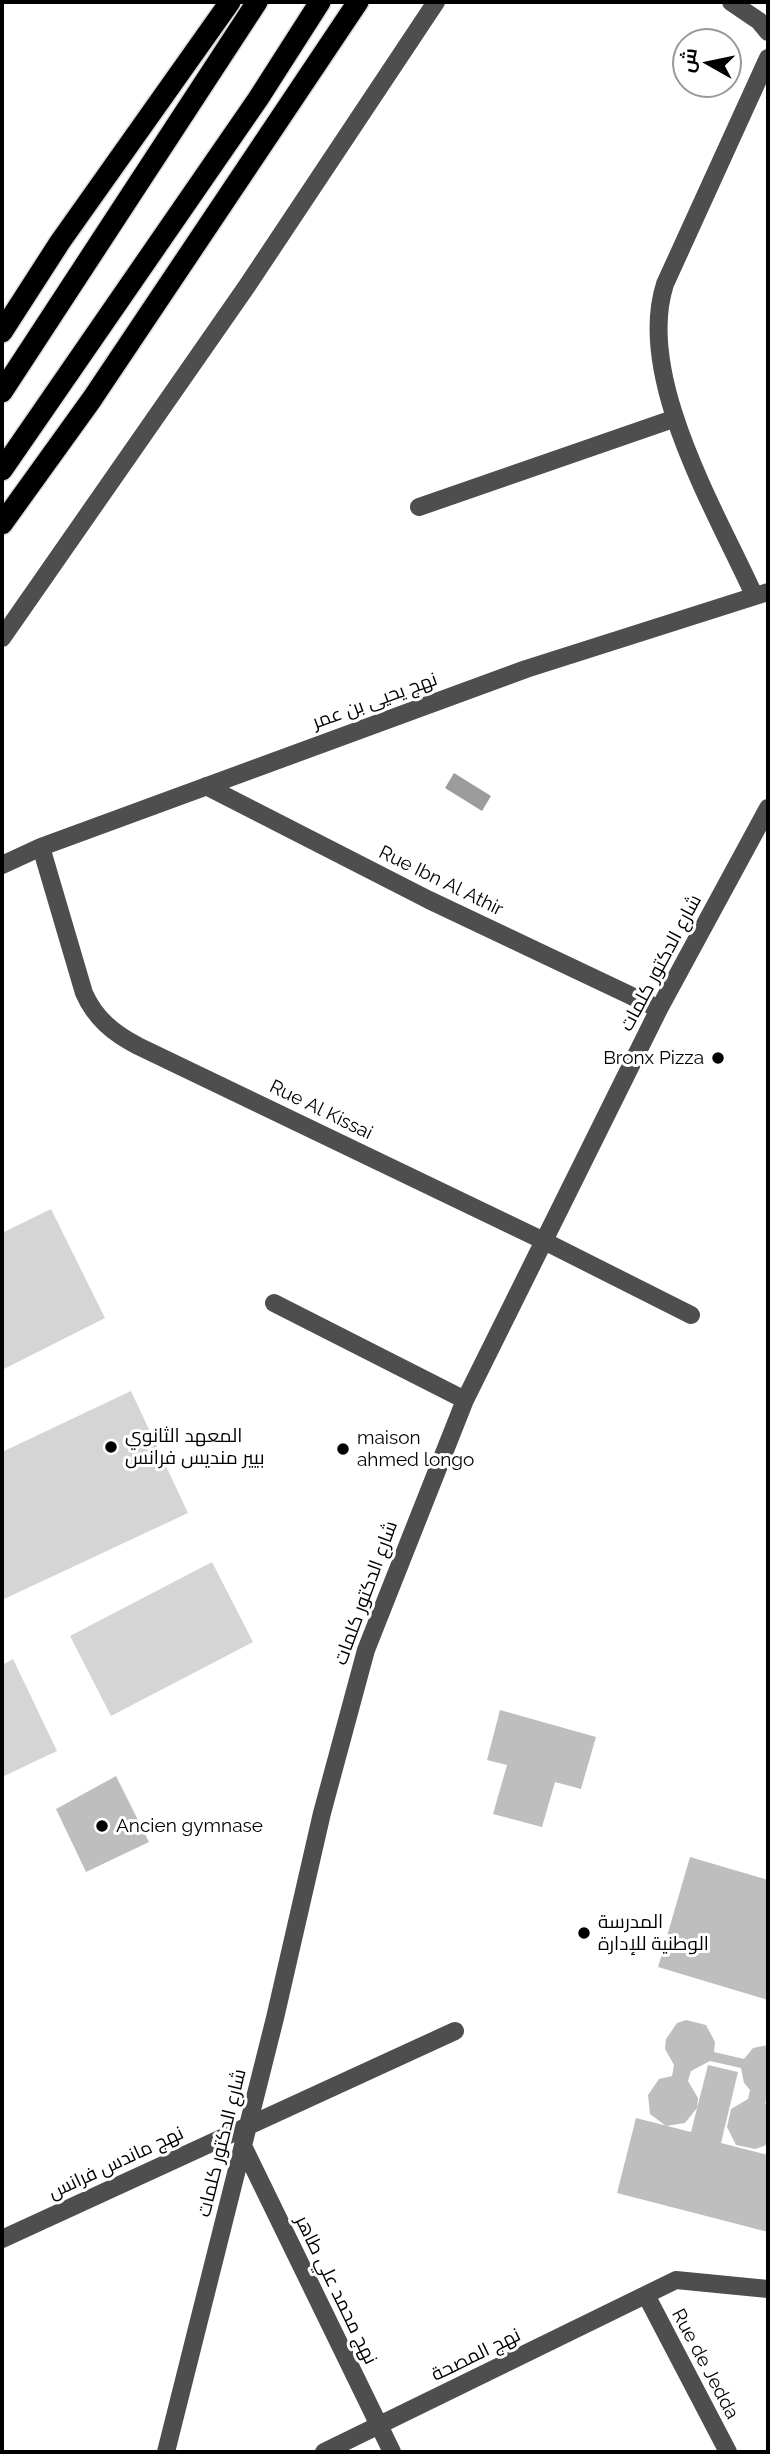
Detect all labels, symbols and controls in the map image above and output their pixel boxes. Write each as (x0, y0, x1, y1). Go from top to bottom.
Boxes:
north arrow (672, 28, 742, 98)
text: ش (675, 46, 701, 74)
street label: نهج يحيى بن عمر (309, 668, 441, 734)
street label: Rue Ibn Al Athir (375, 841, 507, 921)
street label: شارع الدكتور كلمات (615, 891, 707, 1035)
place label: Bronx Pizza (603, 1047, 704, 1069)
marker: Bronx Pizza (710, 1050, 726, 1066)
street label: Rue Al Kissai (266, 1075, 376, 1145)
place label: المعهد الثانوي بيير منديس فرانس (125, 1425, 264, 1469)
place label: maison ahmed longo (357, 1427, 474, 1471)
marker: المعهد الثانوي بيير منديس فرانس (103, 1439, 119, 1455)
marker: maison ahmed longo (335, 1441, 351, 1457)
street label: شارع الدكتور كلمات (329, 1518, 403, 1668)
place label: Ancien gymnase (116, 1815, 263, 1837)
marker: Ancien gymnase (94, 1818, 110, 1834)
place label: المدرسة الوطنية للإدارة (598, 1911, 709, 1955)
marker: المدرسة الوطنية للإدارة (576, 1925, 592, 1941)
street label: شارع الدكتور كلمات (193, 2067, 251, 2219)
street label: نهج ماندس فرانس (45, 2122, 187, 2204)
street label: نهج محمد علي طاهر (290, 2212, 382, 2368)
street label: Rue de Jedda (666, 2305, 744, 2423)
street label: نهج المصحة (428, 2324, 524, 2386)

